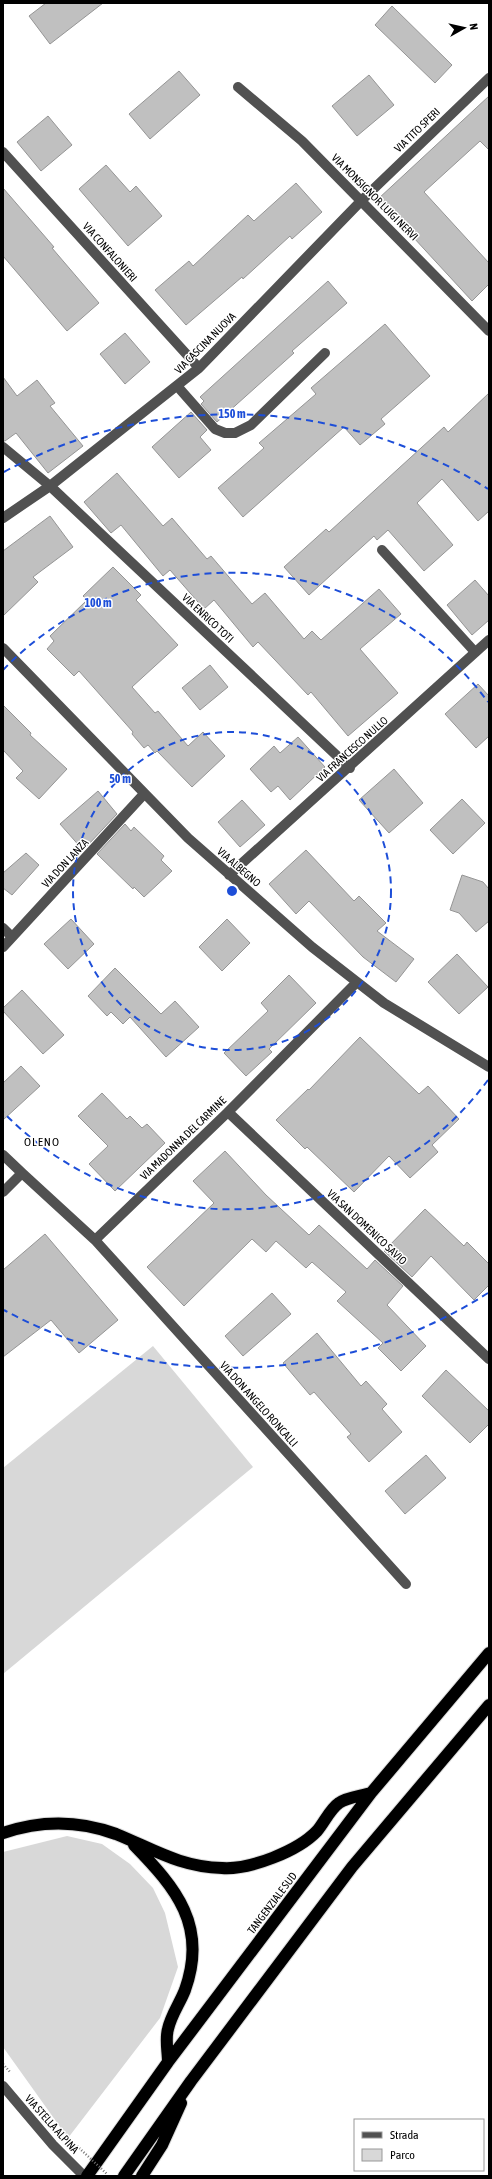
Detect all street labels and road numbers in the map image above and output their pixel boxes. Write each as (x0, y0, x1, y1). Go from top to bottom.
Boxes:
street label: VIA TITO SPERI (392, 105, 442, 155)
street label: VIA MONSIGNOR LUIGI NERVI (329, 151, 421, 243)
street label: VIA CONFALONIERI (80, 220, 140, 284)
street label: VIA CASCINA NUOVA (172, 310, 238, 376)
street label: VIA ENRICO TOTI (180, 591, 236, 645)
street label: VIA FRANCESCO NULLO (314, 714, 390, 784)
street label: VIA DON LANZA (39, 836, 91, 890)
street label: VIA ALBEGNO (215, 845, 263, 889)
street label: VIA MADONNA DEL CARMINE (138, 1094, 228, 1182)
street label: VIA SAN DOMENICO SAVIO (325, 1187, 409, 1267)
street label: VIA DON ANGELO RONCALLI (218, 1359, 300, 1449)
street label: TANGENZIALE SUD (245, 1870, 299, 1936)
street label: VIA STELLA ALPINA (23, 2092, 82, 2156)

